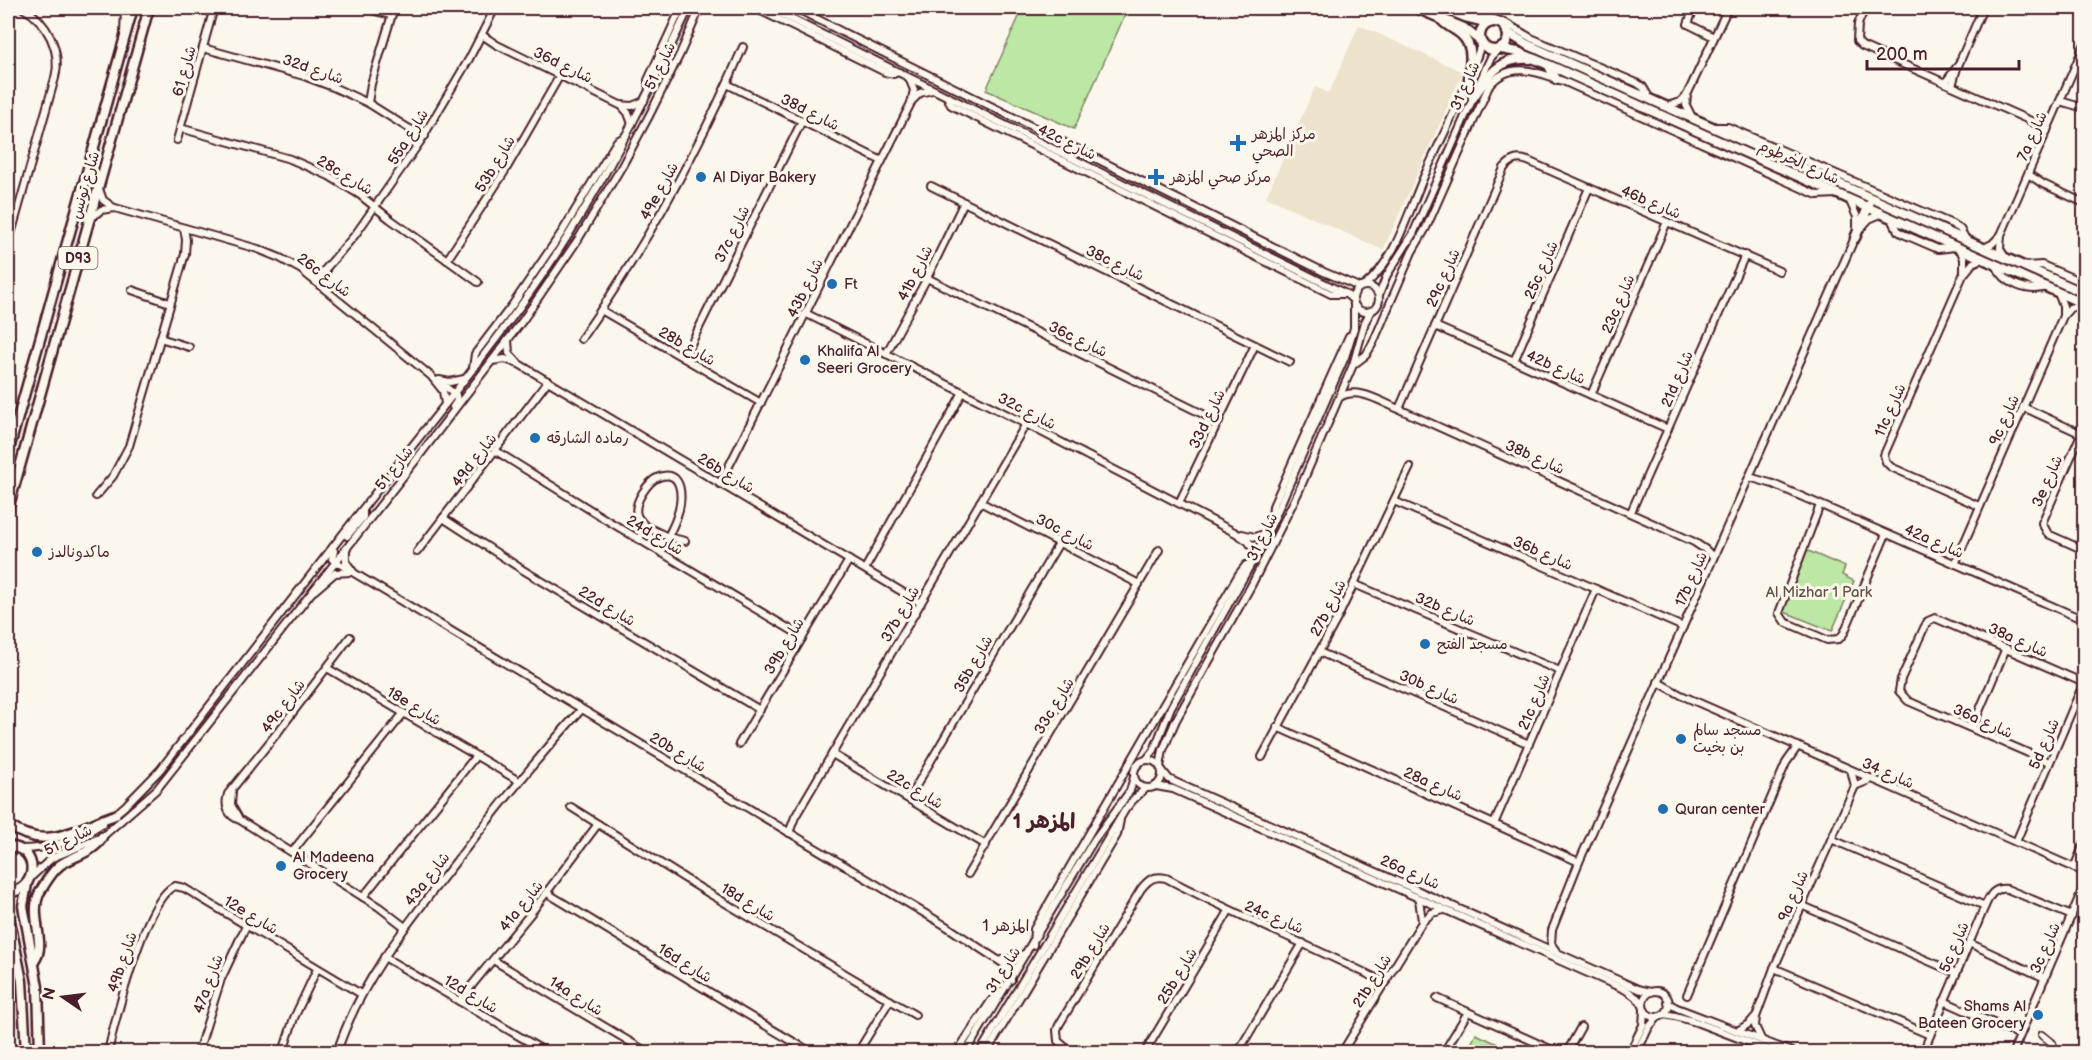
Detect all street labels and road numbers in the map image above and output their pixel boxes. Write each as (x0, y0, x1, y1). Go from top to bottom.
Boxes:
street label: شارع 51 (641, 39, 680, 93)
street label: 36d شارع (530, 43, 595, 88)
street label: شارع 61 (168, 44, 201, 99)
street label: 32d شارع (280, 50, 346, 89)
street label: شارع 31 (1446, 59, 1485, 114)
street label: 38d شارع (777, 90, 842, 135)
street label: 55a شارع (384, 106, 433, 169)
street label: 7a شارع (2013, 108, 2052, 164)
street label: 42c شارع (1035, 120, 1099, 165)
street label: 53b شارع (471, 132, 520, 196)
street label: شارع الخرطوم (1755, 136, 1842, 191)
street label: شارع تونس (67, 149, 104, 221)
street label: 28c شارع (313, 151, 376, 200)
street label: 49e شارع (636, 159, 683, 224)
street label: 46b شارع (1618, 181, 1684, 224)
street label: 37c شارع (711, 203, 754, 266)
street label: 25c شارع (1520, 238, 1563, 302)
street label: 38c شارع (1083, 241, 1147, 286)
street label: 41b شارع (893, 242, 938, 304)
street label: 29c شارع (1422, 246, 1465, 310)
road number: D93 (58, 247, 98, 269)
street label: 26c شارع (293, 249, 354, 302)
street label: 43b شارع (783, 256, 828, 321)
street label: 23c شارع (1598, 272, 1639, 337)
street label: 36c شارع (1045, 317, 1110, 362)
street label: 28b شارع (655, 323, 719, 370)
street label: 42b شارع (1523, 346, 1588, 389)
street label: 21d شارع (1657, 348, 1698, 410)
street label: 11c شارع (1870, 381, 1911, 440)
street label: 33d شارع (1185, 386, 1230, 452)
street label: 32c شارع (995, 389, 1059, 434)
street label: 9c شارع (1985, 392, 2024, 448)
street label: 49d شارع (448, 430, 501, 491)
street label: 38b شارع (1502, 436, 1567, 479)
street label: شارع 51 (371, 442, 418, 494)
street label: 26b شارع (694, 449, 758, 498)
street label: 3e شارع (2028, 452, 2067, 510)
street label: 30c شارع (1033, 510, 1097, 555)
street label: شارع 31 (1243, 510, 1282, 565)
street label: 24d شارع (623, 511, 687, 560)
street label: 42a شارع (1901, 520, 1966, 563)
street label: 36b شارع (1510, 532, 1576, 575)
street label: 17b شارع (1671, 549, 1712, 610)
street label: 27b شارع (1306, 577, 1351, 640)
street label: 22d شارع (575, 582, 639, 631)
street label: 37b شارع (877, 583, 924, 646)
street label: 32b شارع (1412, 588, 1478, 631)
street label: 39b شارع (760, 614, 809, 678)
street label: 38a شارع (1985, 619, 2050, 662)
street label: 35b شارع (950, 632, 997, 696)
street label: 30b شارع (1396, 666, 1461, 709)
street label: 21c شارع (1514, 671, 1555, 733)
street label: 33c شارع (1030, 674, 1079, 738)
street label: 49c شارع (257, 676, 310, 737)
street label: 18e شارع (383, 683, 444, 730)
street label: 36a شارع (1950, 700, 2016, 743)
street label: 5d شارع (2025, 716, 2064, 773)
street label: 20b شارع (646, 728, 709, 777)
street label: شارع 34 (1859, 754, 1917, 793)
street label: 28a شارع (1400, 763, 1465, 806)
street label: 22c شارع (883, 765, 946, 814)
street label: شارع 51 (41, 821, 95, 860)
street label: 43a شارع (400, 848, 454, 910)
street label: 26a شارع (1377, 851, 1442, 894)
street label: 9a شارع (1774, 868, 1813, 925)
street label: 41a شارع (495, 877, 548, 936)
street label: 18d شارع (717, 879, 778, 926)
street label: 12e شارع (220, 892, 281, 939)
street label: 24c شارع (1241, 897, 1306, 938)
street label: 5c شارع (1935, 919, 1974, 975)
street label: 29b شارع (1066, 920, 1115, 983)
street label: 3c شارع (2026, 920, 2065, 977)
street label: 49b شارع (103, 929, 142, 995)
street label: 16d شارع (654, 939, 715, 987)
street label: شارع 31 (982, 943, 1025, 997)
street label: 25b شارع (1153, 945, 1202, 1008)
street label: 21b شارع (1349, 951, 1396, 1011)
street label: 47a شارع (189, 952, 228, 1016)
street label: 12d شارع (440, 971, 501, 1018)
street label: 14a شارع (545, 972, 606, 1020)

